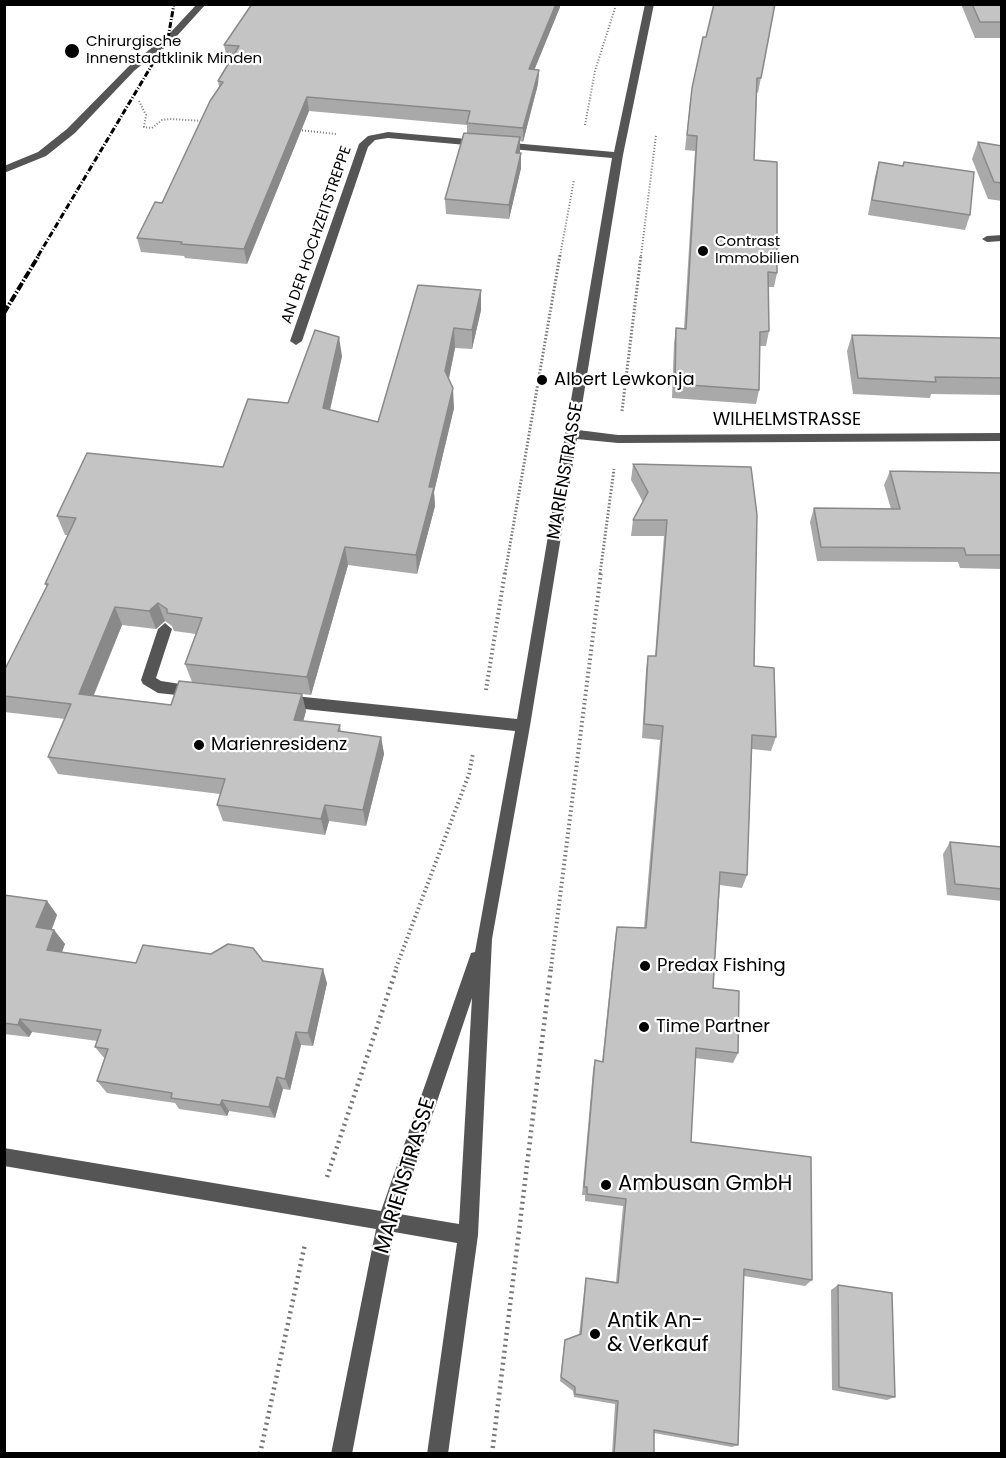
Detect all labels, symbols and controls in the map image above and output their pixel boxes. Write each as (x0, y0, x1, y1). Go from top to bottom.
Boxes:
place label: Chirurgische Innenstadtklinik Minden (86, 33, 262, 68)
marker: Chirurgische Innenstadtklinik Minden (63, 42, 81, 60)
street label: AN DER HOCHZEITSTREPPE (278, 144, 356, 326)
place label: Contrast Immobilien (715, 233, 799, 268)
marker: Contrast Immobilien (696, 244, 710, 258)
place label: Albert Lewkonja (554, 369, 695, 391)
marker: Albert Lewkonja (535, 373, 549, 387)
street label: MARIENSTRASSE (543, 401, 589, 541)
street label: WILHELMSTRASSE (713, 409, 861, 431)
place label: Marienresidenz (211, 734, 347, 756)
marker: Marienresidenz (192, 738, 206, 752)
place label: Predax Fishing (657, 955, 786, 977)
marker: Predax Fishing (638, 959, 652, 973)
place label: Time Partner (656, 1016, 770, 1038)
marker: Time Partner (637, 1020, 651, 1034)
street label: MARIENSTRASSE (370, 1095, 442, 1257)
place label: Ambusan GmbH (618, 1172, 792, 1198)
marker: Ambusan GmbH (599, 1178, 613, 1192)
place label: Antik An- & Verkauf (607, 1309, 709, 1359)
marker: Antik An- & Verkauf (588, 1327, 602, 1341)

